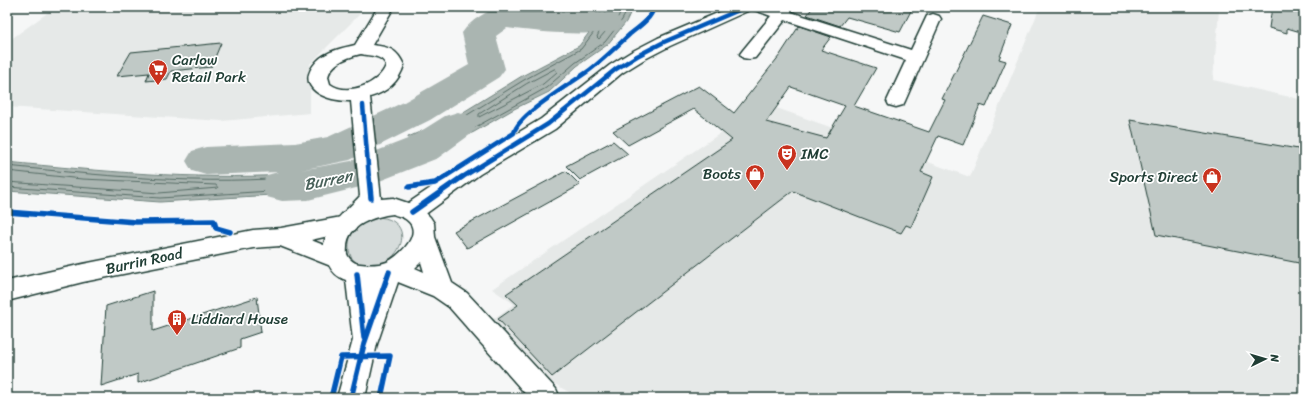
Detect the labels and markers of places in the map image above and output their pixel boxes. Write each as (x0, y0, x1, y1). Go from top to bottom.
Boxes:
place label: Carlow Retail Park (172, 47, 247, 90)
supermarket icon: Carlow Retail Park (147, 58, 169, 86)
place label: IMC (800, 141, 829, 167)
theatre icon: IMC (776, 143, 798, 171)
place label: Boots (703, 161, 741, 187)
shop icon: Boots (744, 163, 766, 191)
place label: Sports Direct (1110, 164, 1198, 190)
shop icon: Sports Direct (1201, 166, 1223, 194)
place label: Liddiard House (191, 306, 288, 332)
building icon: Liddiard House (166, 308, 188, 336)

